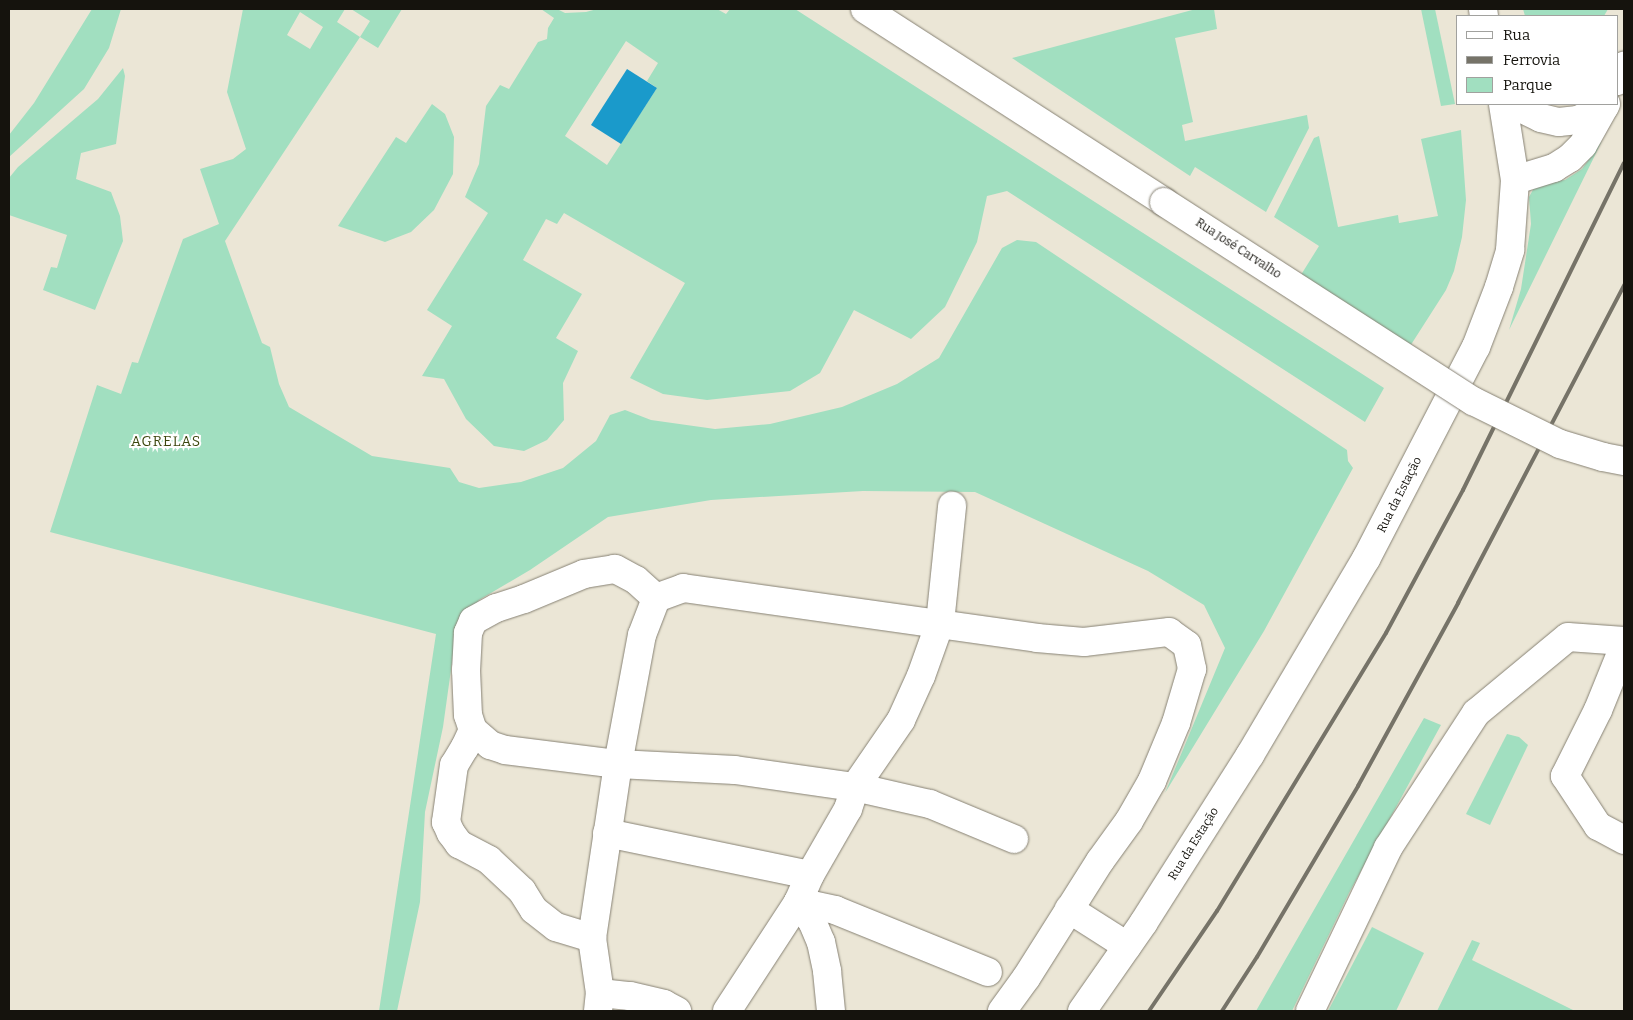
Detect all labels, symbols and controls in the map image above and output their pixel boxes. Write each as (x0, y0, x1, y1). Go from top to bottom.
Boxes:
legend (1456, 15, 1618, 105)
text: Rua (1503, 26, 1530, 44)
text: Ferrovia (1503, 51, 1560, 69)
text: Parque (1503, 76, 1552, 94)
street label: Rua José Carvalho (1192, 216, 1284, 282)
district label: AGRELAS (130, 434, 202, 450)
street label: Rua da Estação (1375, 455, 1425, 535)
street label: Rua da Estação (1166, 805, 1222, 883)

